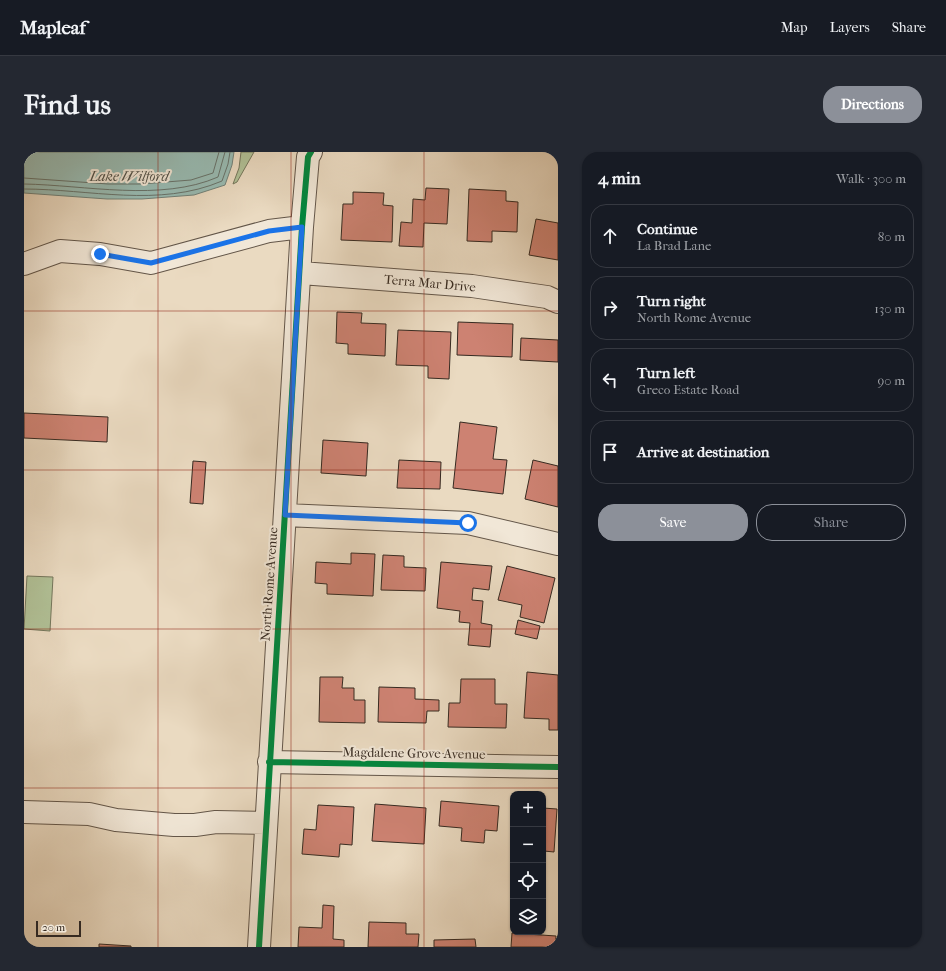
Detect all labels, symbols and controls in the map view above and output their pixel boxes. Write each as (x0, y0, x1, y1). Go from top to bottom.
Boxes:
text: Mapleaf (20, 17, 86, 39)
text: Map (781, 19, 808, 36)
text: Layers (830, 19, 870, 36)
text: Share (892, 19, 926, 36)
button: Directions (823, 86, 922, 123)
text: Find us (24, 88, 111, 121)
water label: Lake Wilford (88, 168, 171, 185)
text: 4 min (598, 168, 641, 188)
text: Walk · 300 m (836, 171, 906, 186)
text: Continue (637, 220, 697, 238)
icon: ahead (599, 225, 621, 247)
text: 80 m (878, 229, 905, 244)
text: La Brad Lane (637, 238, 711, 253)
route end (91, 245, 109, 263)
street label: Terra Mar Drive (384, 272, 477, 295)
text: Turn right (637, 292, 706, 310)
icon: right (599, 297, 621, 319)
text: 130 m (874, 301, 905, 316)
text: North Rome Avenue (637, 310, 751, 325)
text: Turn left (637, 364, 695, 382)
icon: left (599, 369, 621, 391)
text: 90 m (877, 373, 905, 388)
text: Greco Estate Road (637, 382, 739, 397)
icon: arrive (599, 441, 621, 463)
text: Arrive at destination (637, 443, 769, 461)
button: Save (598, 504, 748, 541)
button: Share (756, 504, 906, 541)
route start (459, 514, 477, 532)
street label: North Rome Avenue (258, 526, 281, 641)
street label: Magdalene Grove Avenue (342, 744, 486, 762)
map controls (510, 791, 546, 935)
button: + (510, 791, 546, 827)
button: − (510, 827, 546, 863)
button: locate (510, 863, 546, 899)
button: layers (510, 899, 546, 935)
scale bar (36, 919, 81, 938)
text: 20 m (42, 921, 65, 934)

